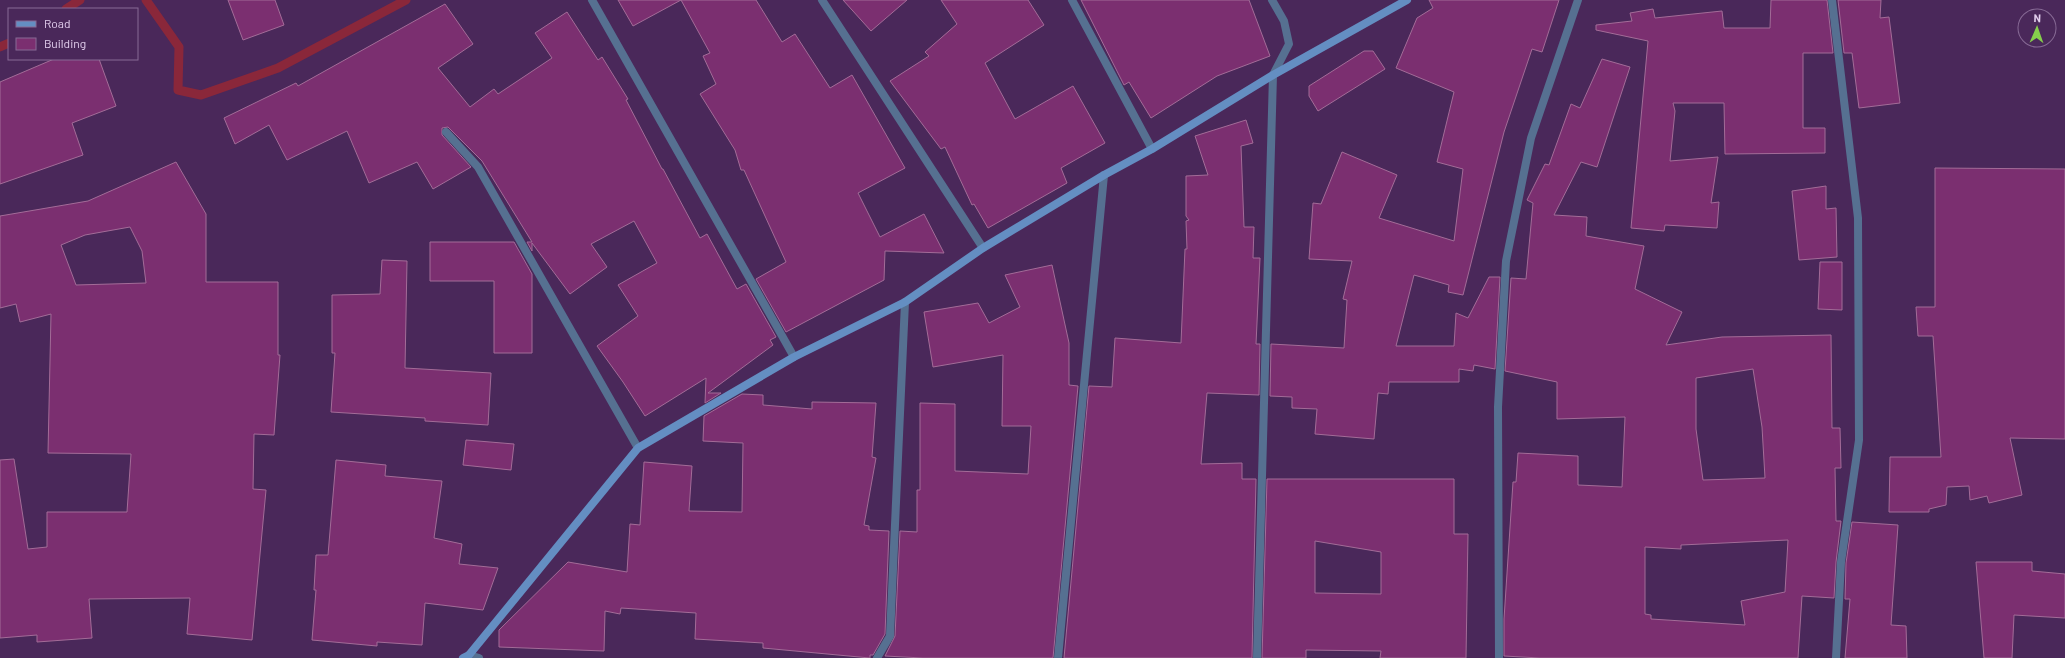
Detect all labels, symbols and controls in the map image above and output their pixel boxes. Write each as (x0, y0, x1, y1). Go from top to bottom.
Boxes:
legend (8, 8, 138, 60)
north arrow (2017, 8, 2057, 48)
text: N (2033, 11, 2041, 24)
text: Road (44, 16, 71, 30)
text: Building (44, 36, 86, 50)

